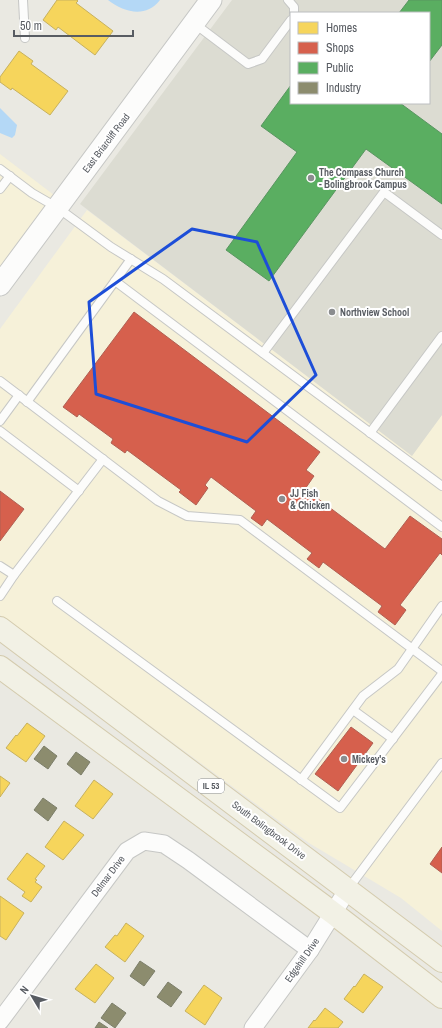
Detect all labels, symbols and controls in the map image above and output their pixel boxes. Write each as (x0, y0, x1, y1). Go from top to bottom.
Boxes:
scale bar (14, 12, 133, 38)
legend (290, 12, 430, 104)
text: 50 m (20, 18, 42, 34)
text: Homes (326, 20, 357, 36)
text: Shops (326, 40, 354, 56)
text: Public (326, 60, 353, 76)
text: Industry (326, 80, 361, 96)
street label: East Briarcliff Road (79, 111, 133, 175)
place label: The Compass Church - Bolingbrook Campus (319, 166, 407, 191)
marker: The Compass Church - Bolingbrook Campus (306, 173, 316, 183)
place label: Northview School (340, 306, 409, 319)
marker: Northview School (327, 307, 337, 317)
place label: JJ Fish & Chicken (290, 487, 330, 512)
marker: JJ Fish & Chicken (277, 494, 287, 504)
place label: Mickey's (352, 753, 386, 766)
marker: Mickey's (339, 754, 349, 764)
road number: IL 53 (198, 779, 224, 793)
street label: South Bolingbrook Drive (229, 798, 309, 862)
street label: Delmar Drive (88, 852, 128, 899)
street label: Edgehill Drive (282, 935, 322, 985)
north arrow (12, 976, 52, 1016)
text: N (17, 983, 32, 997)

